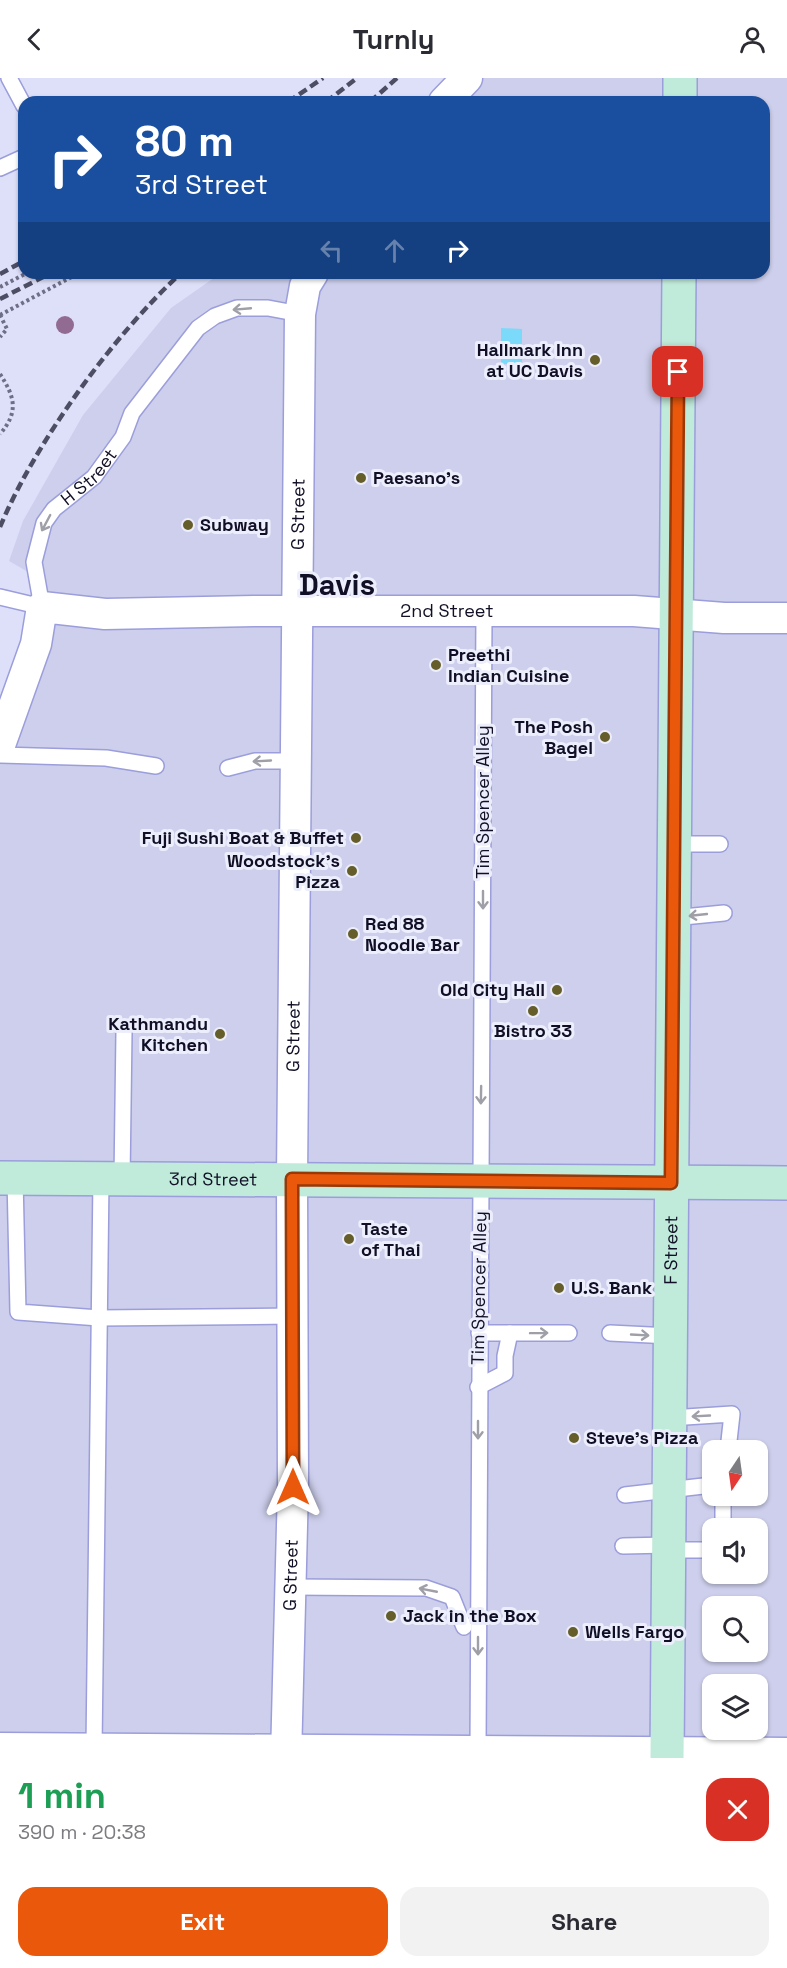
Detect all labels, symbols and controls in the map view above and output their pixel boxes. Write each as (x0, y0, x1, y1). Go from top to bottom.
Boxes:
text: Turnly (353, 22, 434, 57)
icon: back (18, 23, 51, 56)
icon: person (736, 23, 769, 56)
text: 80 m (135, 115, 234, 168)
icon: right (36, 120, 114, 198)
text: 3rd Street (135, 167, 268, 202)
icon: left (315, 234, 348, 267)
icon: ahead (378, 234, 411, 267)
icon: right (441, 234, 474, 267)
one-way arrow (233, 303, 253, 314)
place label: Hallmark Inn at UC Davis (477, 338, 583, 382)
pin (652, 346, 703, 397)
marker: Hallmark Inn at UC Davis (588, 353, 602, 367)
icon: arrive (661, 355, 694, 388)
street label: H Street (56, 444, 122, 510)
place label: Paesano's (373, 466, 460, 489)
marker: Paesano's (354, 471, 368, 485)
street label: G Street (286, 478, 309, 550)
one-way arrow (39, 513, 51, 531)
place label: Subway (200, 513, 269, 536)
marker: Subway (181, 518, 195, 532)
district label: Davis (299, 565, 375, 604)
street label: 2nd Street (400, 599, 493, 622)
place label: Preethi Indian Cuisine (448, 643, 569, 687)
marker: Preethi Indian Cuisine (429, 658, 443, 672)
place label: The Posh Bagel (514, 715, 593, 759)
street label: Tim Spencer Alley (471, 725, 494, 879)
marker: The Posh Bagel (598, 730, 612, 744)
one-way arrow (252, 756, 272, 767)
place label: Fuji Sushi Boat & Buffet (142, 826, 344, 849)
marker: Fuji Sushi Boat & Buffet (349, 831, 363, 845)
place label: Woodstock's Pizza (227, 849, 341, 893)
marker: Woodstock's Pizza (345, 864, 359, 878)
one-way arrow (477, 890, 489, 910)
one-way arrow (689, 910, 709, 921)
place label: Red 88 Noodle Bar (365, 912, 460, 956)
marker: Red 88 Noodle Bar (346, 927, 360, 941)
place label: Old City Hall (440, 978, 545, 1001)
marker: Old City Hall (550, 983, 564, 997)
street label: G Street (281, 1000, 305, 1072)
marker: Bistro 33 (526, 1004, 540, 1018)
place label: Kathmandu Kitchen (108, 1012, 208, 1056)
place label: Bistro 33 (494, 1019, 572, 1042)
marker: Kathmandu Kitchen (213, 1027, 227, 1041)
one-way arrow (475, 1085, 487, 1105)
street label: 3rd Street (169, 1167, 257, 1191)
street label: Tim Spencer Alley (466, 1211, 491, 1365)
street label: F Street (659, 1215, 682, 1285)
place label: Taste of Thai (361, 1217, 420, 1261)
marker: Taste of Thai (342, 1232, 356, 1246)
place label: U.S. Bank (571, 1276, 652, 1299)
marker: U.S. Bank (552, 1281, 566, 1295)
one-way arrow (529, 1327, 549, 1339)
one-way arrow (629, 1329, 649, 1340)
one-way arrow (691, 1411, 711, 1422)
one-way arrow (472, 1419, 484, 1439)
place label: Steve's Pizza (586, 1426, 699, 1449)
marker: Steve's Pizza (567, 1431, 581, 1445)
north arrow (702, 1440, 768, 1506)
map controls (702, 1440, 768, 1740)
position arrow (261, 1455, 325, 1519)
button: sound (702, 1518, 768, 1584)
street label: G Street (278, 1539, 303, 1611)
one-way arrow (419, 1583, 438, 1595)
button: search (702, 1596, 768, 1662)
place label: Jack in the Box (403, 1604, 537, 1627)
marker: Jack in the Box (384, 1609, 398, 1623)
place label: Wells Fargo (585, 1620, 684, 1643)
marker: Wells Fargo (566, 1625, 580, 1639)
one-way arrow (472, 1635, 484, 1655)
button: layers (702, 1674, 768, 1740)
text: 1 min (18, 1773, 106, 1819)
button: close (706, 1778, 769, 1841)
text: 390 m · 20:38 (18, 1819, 146, 1845)
button: Exit (18, 1887, 388, 1956)
button: Share (400, 1887, 769, 1956)

